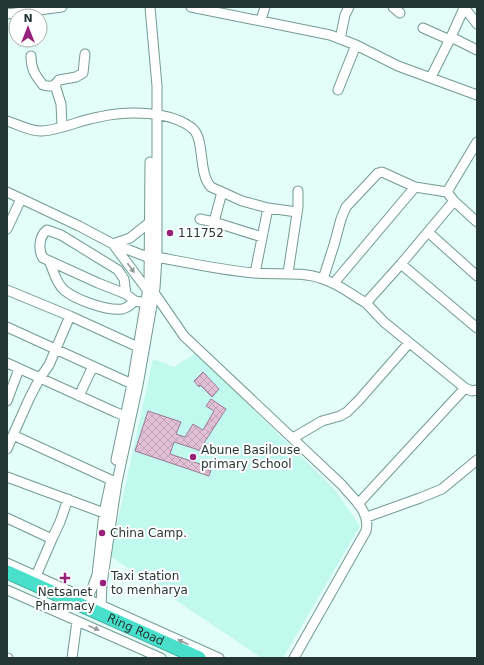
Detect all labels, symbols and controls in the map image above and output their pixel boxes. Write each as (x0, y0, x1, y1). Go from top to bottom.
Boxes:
north arrow (8, 8, 48, 48)
text: N (23, 12, 33, 25)
place label: 111752 (178, 226, 224, 240)
marker: 111752 (165, 228, 175, 238)
one-way arrow (126, 262, 135, 273)
place label: Abune Basilouse primary School (201, 443, 300, 471)
marker: Abune Basilouse primary School (188, 452, 198, 462)
place label: China Camp. (110, 526, 187, 540)
marker: China Camp. (97, 528, 107, 538)
place label: Taxi station to menharya (110, 569, 188, 597)
marker: Netsanet Pharmacy (60, 573, 70, 583)
marker: Taxi station to menharya (98, 578, 108, 588)
place label: Netsanet Pharmacy (35, 585, 95, 613)
street label: Ring Road (105, 611, 166, 648)
one-way arrow (88, 625, 99, 631)
one-way arrow (178, 639, 189, 645)

